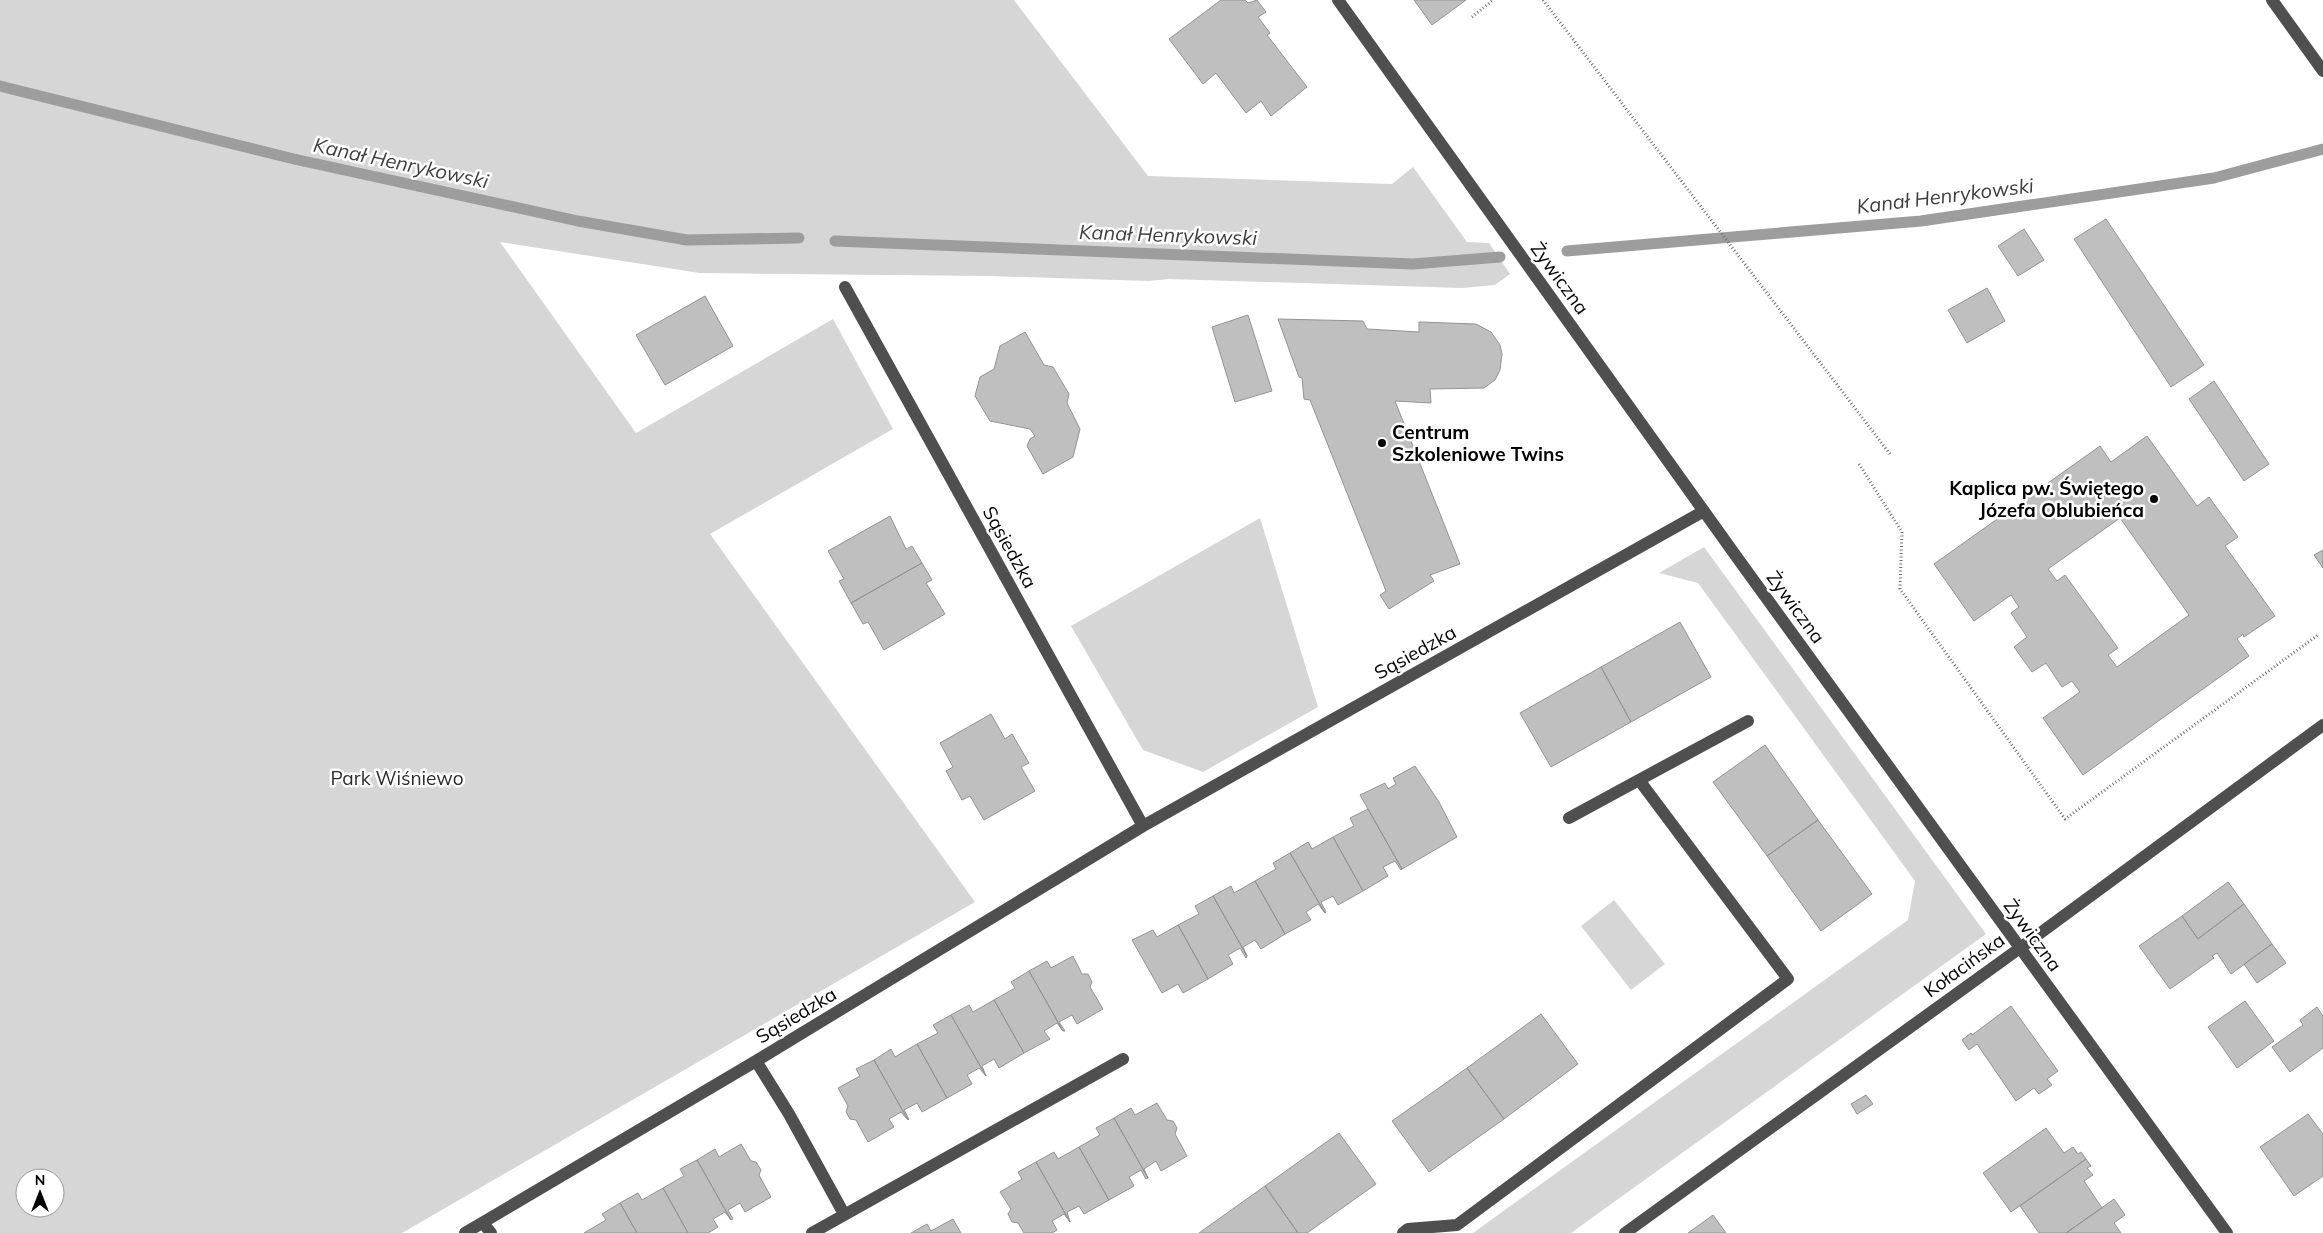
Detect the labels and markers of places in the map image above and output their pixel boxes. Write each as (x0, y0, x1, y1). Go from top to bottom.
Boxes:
place label: Centrum Szkoleniowe Twins (1392, 420, 1564, 466)
marker: Centrum Szkoleniowe Twins (1376, 437, 1388, 449)
place label: Kaplica pw. Świętego Józefa Oblubieńca (1949, 476, 2144, 522)
marker: Kaplica pw. Świętego Józefa Oblubieńca (2148, 493, 2160, 505)

